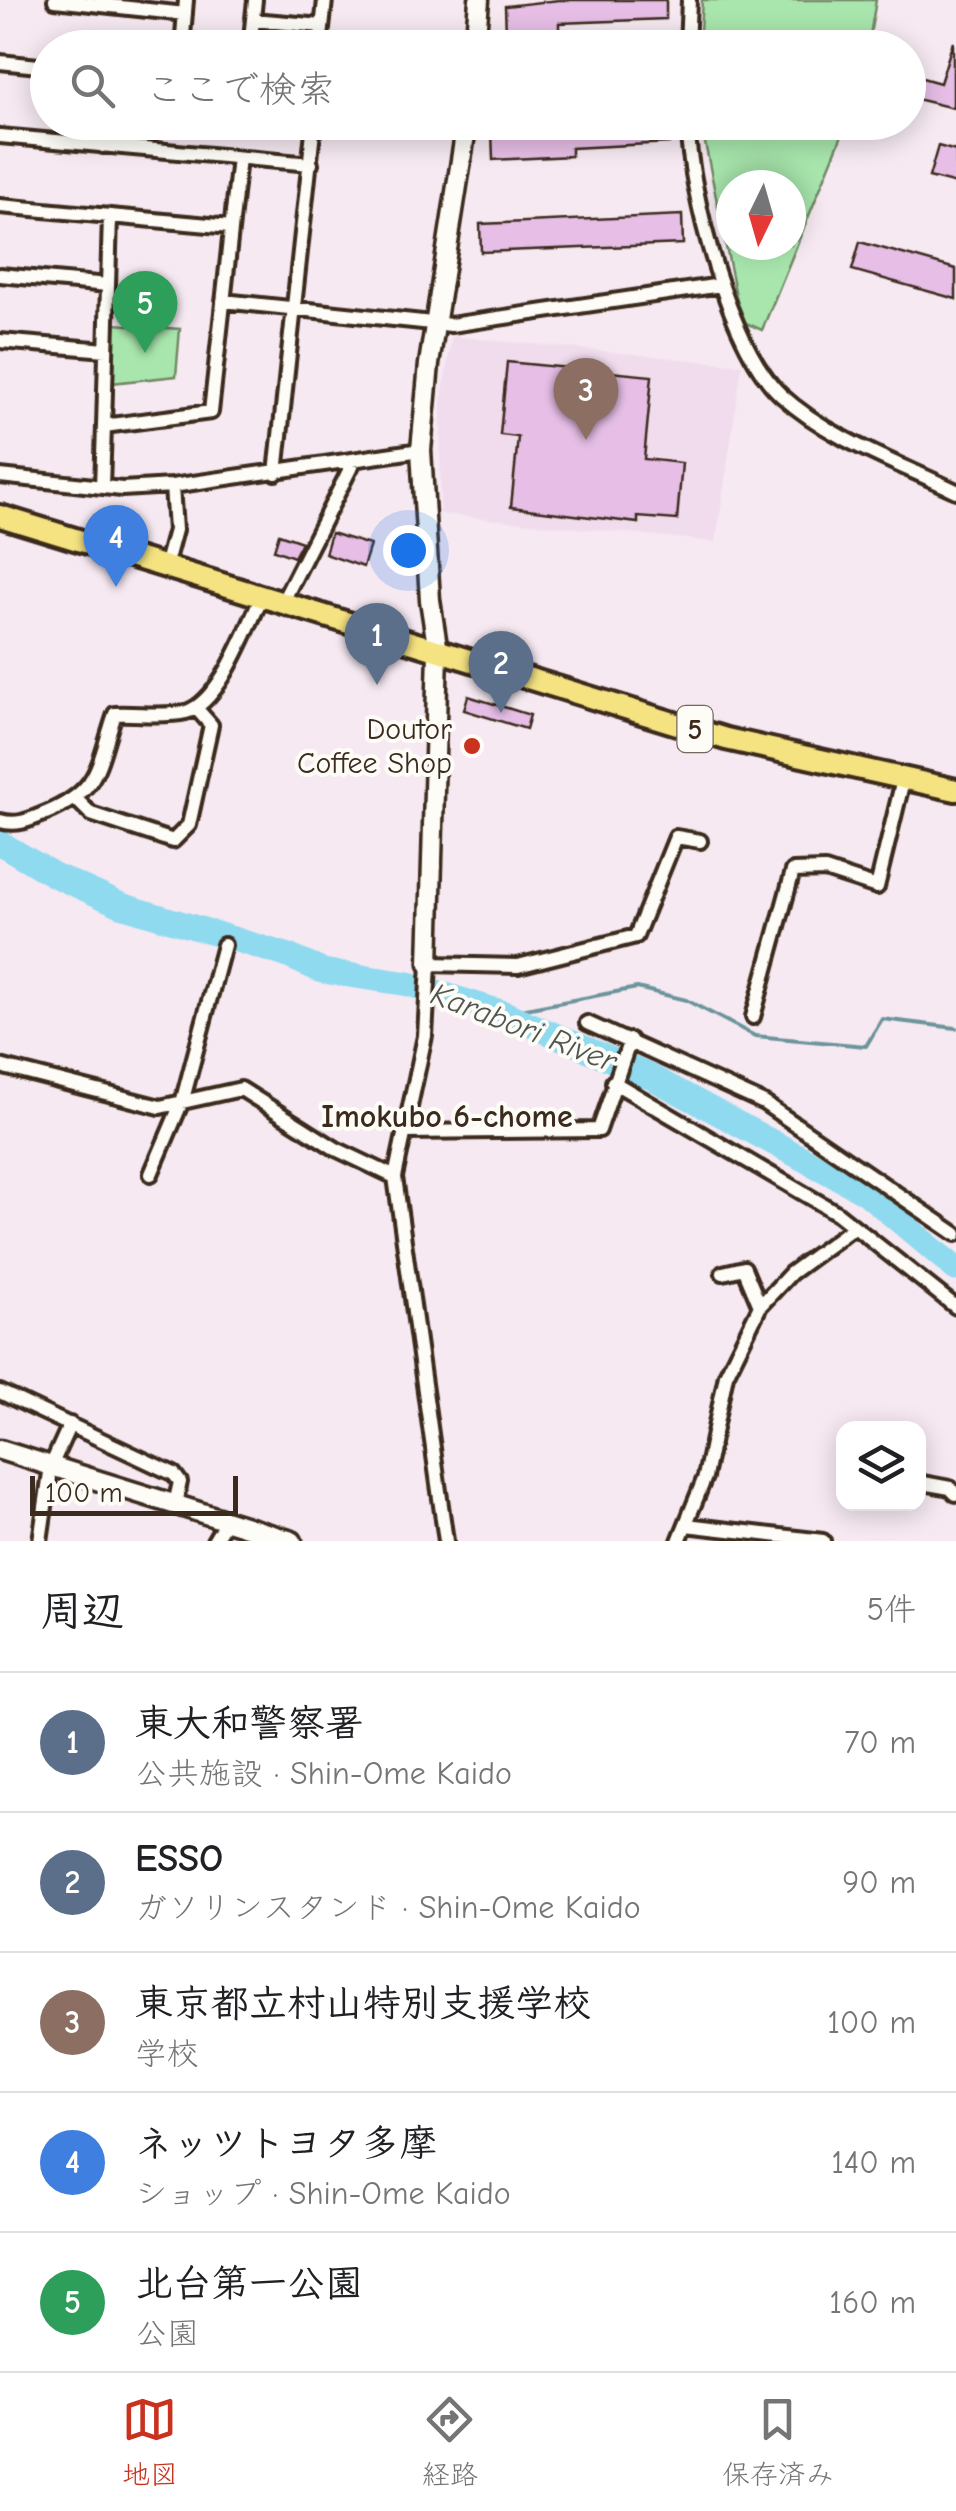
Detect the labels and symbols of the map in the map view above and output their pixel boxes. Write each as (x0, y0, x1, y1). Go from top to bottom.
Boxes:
north arrow (716, 170, 806, 260)
pin: 5 (112, 270, 178, 353)
pin: 3 (554, 358, 618, 440)
pin: 4 (84, 504, 148, 587)
your location (383, 525, 434, 576)
pin: 1 (344, 602, 410, 685)
pin: 2 (468, 630, 534, 713)
road number: 5 (678, 706, 712, 752)
place label: Doutor Coffee Shop (297, 712, 452, 781)
marker: Doutor Coffee Shop (461, 735, 483, 757)
water label: Karabori River (426, 975, 623, 1080)
district label: Imokubo 6-chome (321, 1098, 573, 1135)
scale bar (30, 1471, 238, 1516)

